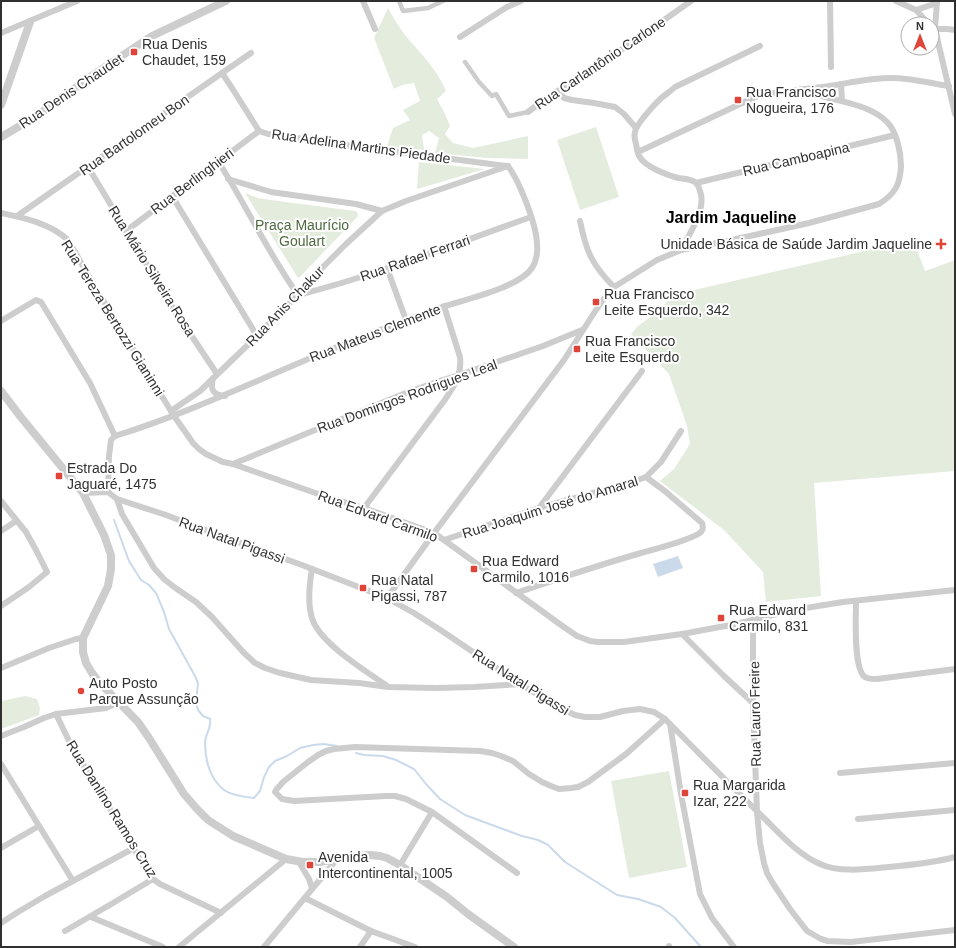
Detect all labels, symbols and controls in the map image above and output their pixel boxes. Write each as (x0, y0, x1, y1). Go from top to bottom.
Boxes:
street label: Rua Carlantônio Carlone (532, 13, 669, 113)
north arrow (900, 16, 940, 56)
text: N (916, 20, 924, 32)
place label: Rua Denis Chaudet, 159 (142, 36, 226, 68)
marker: Rua Denis Chaudet, 159 (129, 47, 139, 57)
street label: Rua Denis Chaudet (16, 50, 126, 132)
place label: Rua Francisco Nogueira, 176 (746, 84, 836, 116)
street label: Rua Bartolomeu Bon (76, 91, 192, 179)
marker: Rua Francisco Nogueira, 176 (733, 95, 743, 105)
street label: Rua Adelina Martins Piedade (270, 126, 452, 167)
street label: Rua Camboapina (741, 139, 851, 179)
street label: Rua Berlinghieri (147, 145, 237, 217)
street label: Rua Mário Silveira Rosa (105, 203, 199, 339)
district label: Jardim Jaqueline (666, 209, 796, 226)
park label: Praça Maurício Goulart (255, 217, 349, 249)
street label: Rua Rafael Ferrari (358, 232, 472, 284)
place label: Unidade Básica de Saúde Jardim Jaqueline (660, 236, 932, 252)
street label: Rua Tereza Bertozzi Gianinni (58, 237, 168, 399)
marker: Unidade Básica de Saúde Jardim Jaqueline (935, 238, 947, 250)
street label: Rua Anis Chakur (243, 262, 327, 349)
place label: Rua Francisco Leite Esquerdo, 342 (604, 286, 730, 318)
marker: Rua Francisco Leite Esquerdo, 342 (591, 297, 601, 307)
street label: Rua Mateus Clemente (307, 300, 443, 365)
place label: Rua Francisco Leite Esquerdo (585, 333, 679, 365)
marker: Rua Francisco Leite Esquerdo (572, 344, 582, 354)
street label: Rua Domingos Rodrigues Leal (315, 356, 499, 436)
place label: Estrada Do Jaguaré, 1475 (67, 460, 157, 492)
marker: Estrada Do Jaguaré, 1475 (54, 471, 64, 481)
street label: Rua Joaquim José do Amaral (460, 473, 640, 541)
street label: Rua Edvard Carmilo (316, 487, 440, 545)
street label: Rua Natal Pigassi (177, 513, 287, 567)
place label: Rua Edward Carmilo, 1016 (482, 553, 569, 585)
marker: Rua Edward Carmilo, 1016 (469, 564, 479, 574)
place label: Rua Natal Pigassi, 787 (371, 572, 447, 604)
marker: Rua Natal Pigassi, 787 (358, 583, 368, 593)
place label: Rua Edward Carmilo, 831 (729, 602, 809, 634)
marker: Rua Edward Carmilo, 831 (716, 613, 726, 623)
street label: Rua Natal Pigassi (470, 646, 572, 718)
street label: Rua Lauro Freire (746, 661, 764, 767)
place label: Auto Posto Parque Assunção (89, 675, 199, 707)
marker: Auto Posto Parque Assunção (76, 686, 86, 696)
street label: Rua Danlino Ramos Cruz (63, 737, 161, 881)
place label: Rua Margarida Izar, 222 (693, 777, 786, 809)
marker: Rua Margarida Izar, 222 (680, 788, 690, 798)
place label: Avenida Intercontinental, 1005 (318, 849, 453, 881)
marker: Avenida Intercontinental, 1005 (305, 860, 315, 870)

